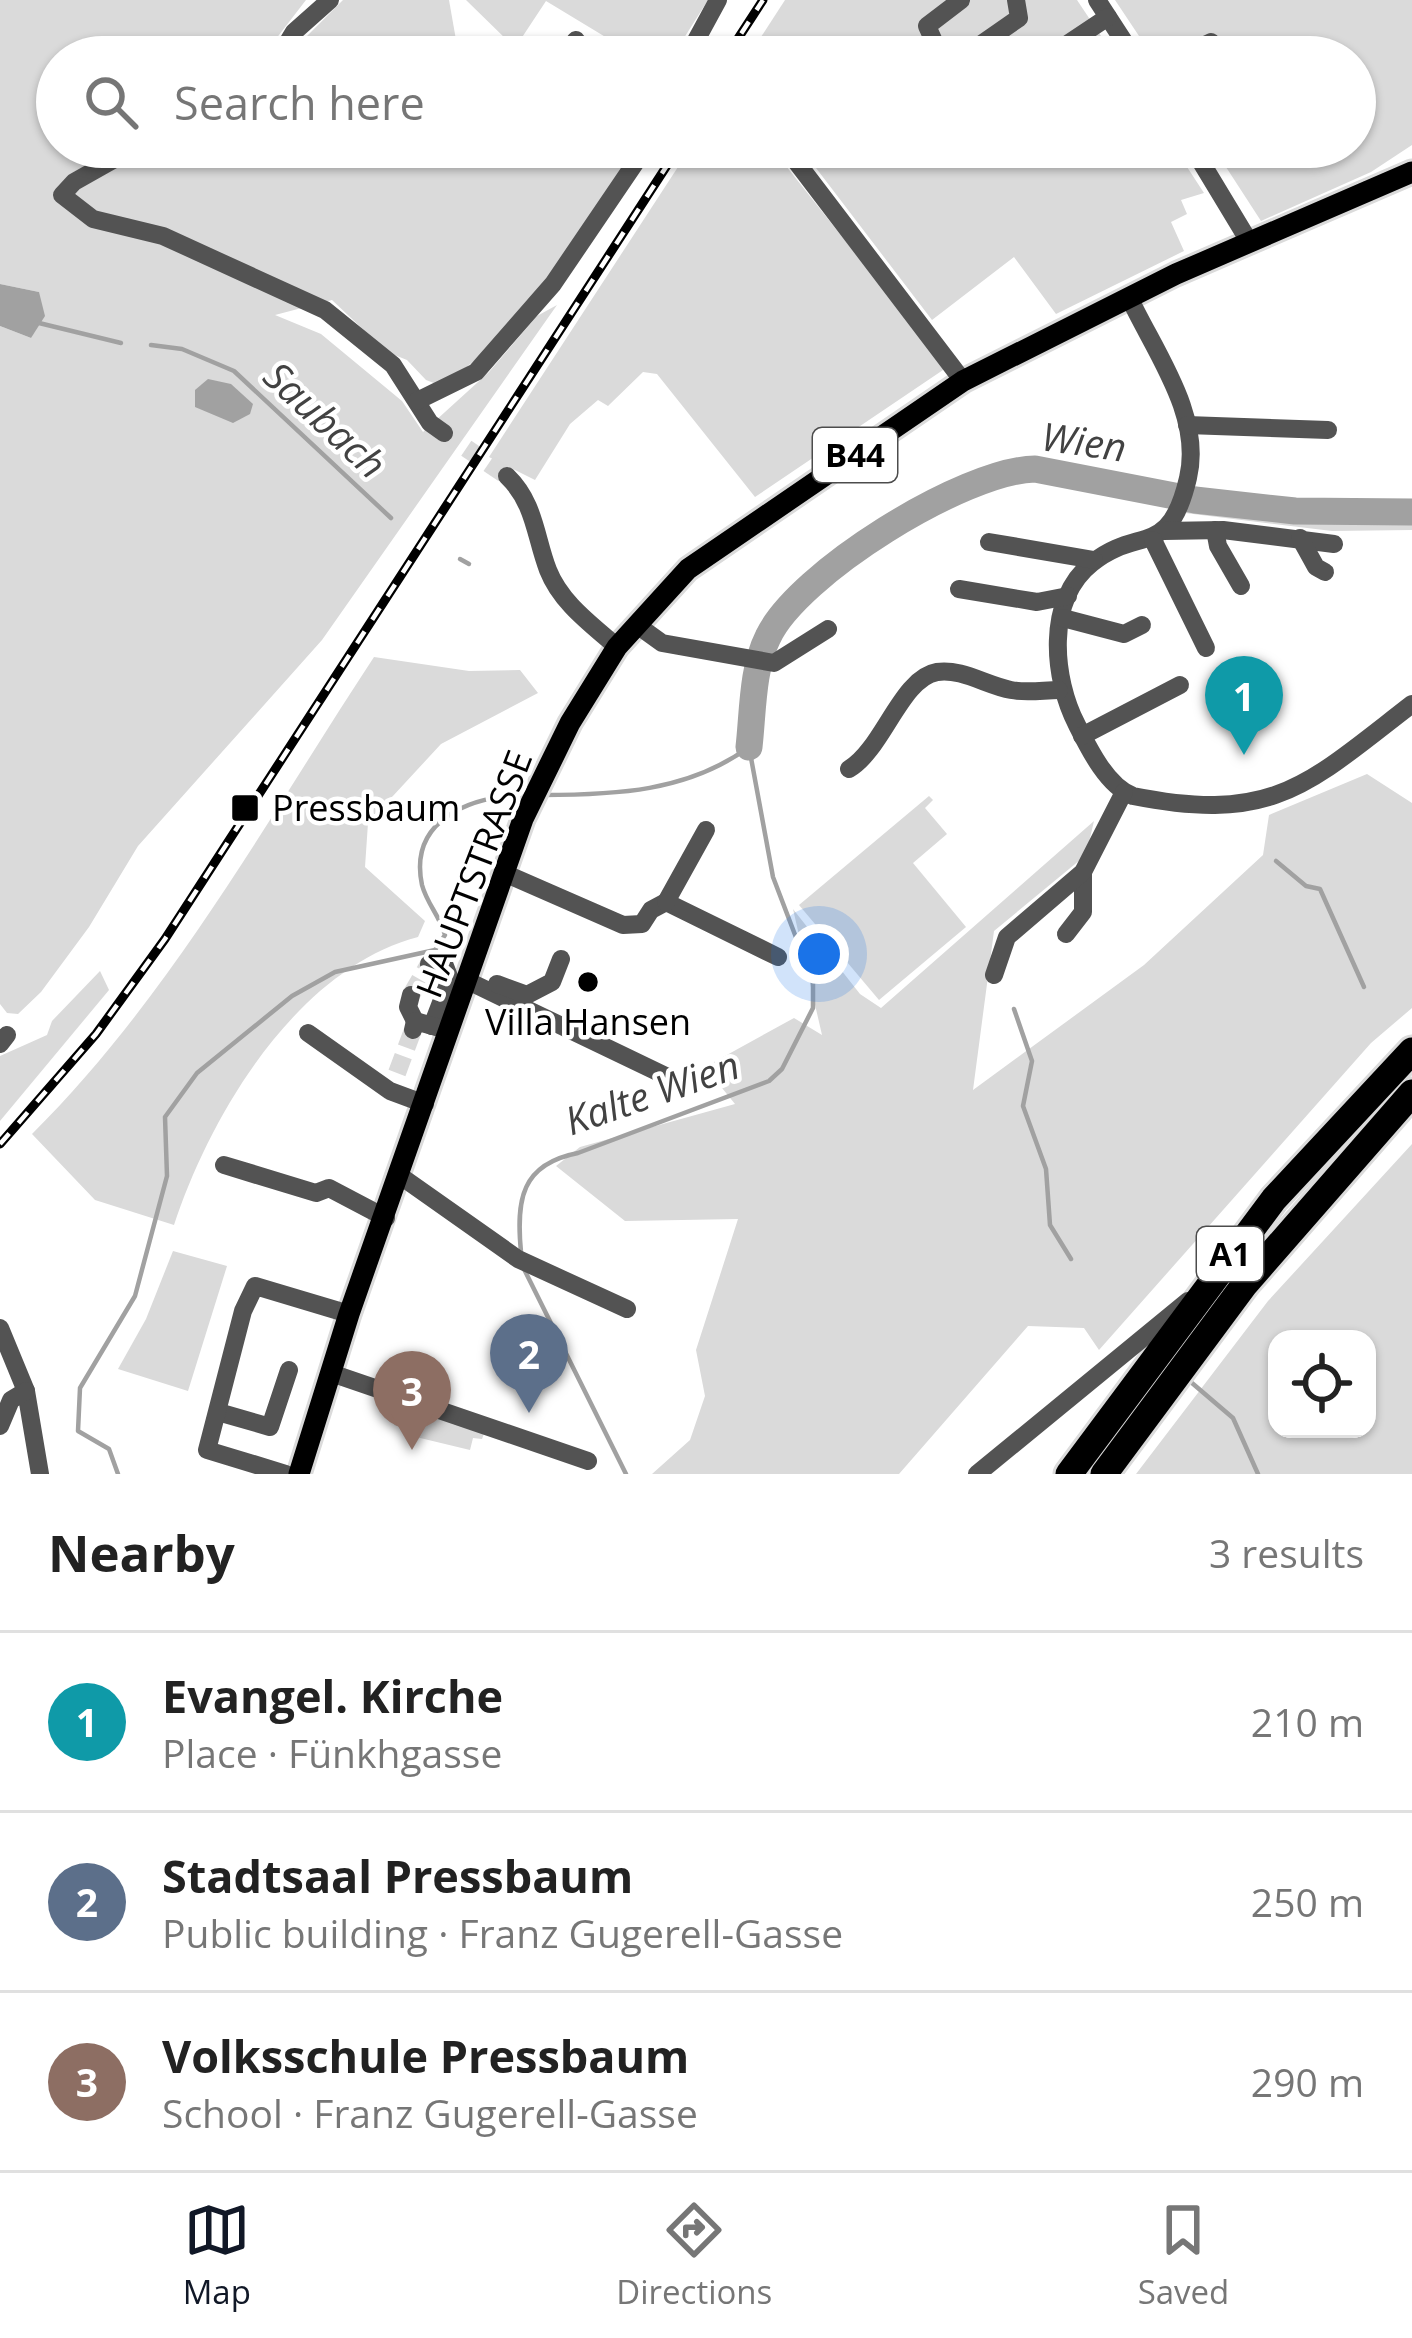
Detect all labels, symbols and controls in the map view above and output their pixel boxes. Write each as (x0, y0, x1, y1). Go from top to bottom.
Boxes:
search box (36, 36, 1376, 168)
icon: search (78, 69, 144, 135)
text: Search here (174, 72, 425, 133)
water label: Saubach (253, 349, 399, 489)
water label: Wien (1038, 408, 1130, 473)
road number: B44 (813, 428, 897, 482)
pin: 1 (1205, 656, 1283, 755)
street label: HAUPTSTRASSE (404, 743, 543, 1004)
place label: Pressbaum (272, 783, 460, 832)
marker: Pressbaum (229, 792, 261, 824)
your location (789, 924, 849, 984)
marker: Villa Hansen (575, 969, 601, 995)
place label: Villa Hansen (485, 997, 691, 1046)
water label: Kalte Wien (557, 1037, 746, 1146)
road number: A1 (1197, 1227, 1263, 1281)
pin: 2 (490, 1314, 568, 1413)
map controls (1268, 1330, 1376, 1438)
button: locate (1268, 1330, 1376, 1438)
pin: 3 (373, 1351, 451, 1450)
text: Nearby (48, 1517, 235, 1587)
text: 3 results (1209, 1526, 1364, 1579)
text: Evangel. Kirche (162, 1665, 503, 1726)
text: 1 (76, 1695, 98, 1748)
text: 210 m (1251, 1695, 1364, 1748)
text: Place · Fünkhgasse (162, 1726, 502, 1779)
text: Stadtsaal Pressbaum (162, 1845, 633, 1906)
text: 2 (76, 1875, 98, 1928)
text: 250 m (1251, 1875, 1364, 1928)
text: Public building · Franz Gugerell-Gasse (162, 1906, 843, 1959)
text: Volksschule Pressbaum (162, 2025, 689, 2086)
text: 3 (76, 2055, 98, 2108)
text: 290 m (1251, 2055, 1364, 2108)
text: School · Franz Gugerell-Gasse (162, 2086, 698, 2139)
tab: Map (183, 2197, 251, 2314)
tab: Directions (616, 2197, 772, 2314)
tab: Saved (1138, 2197, 1229, 2314)

